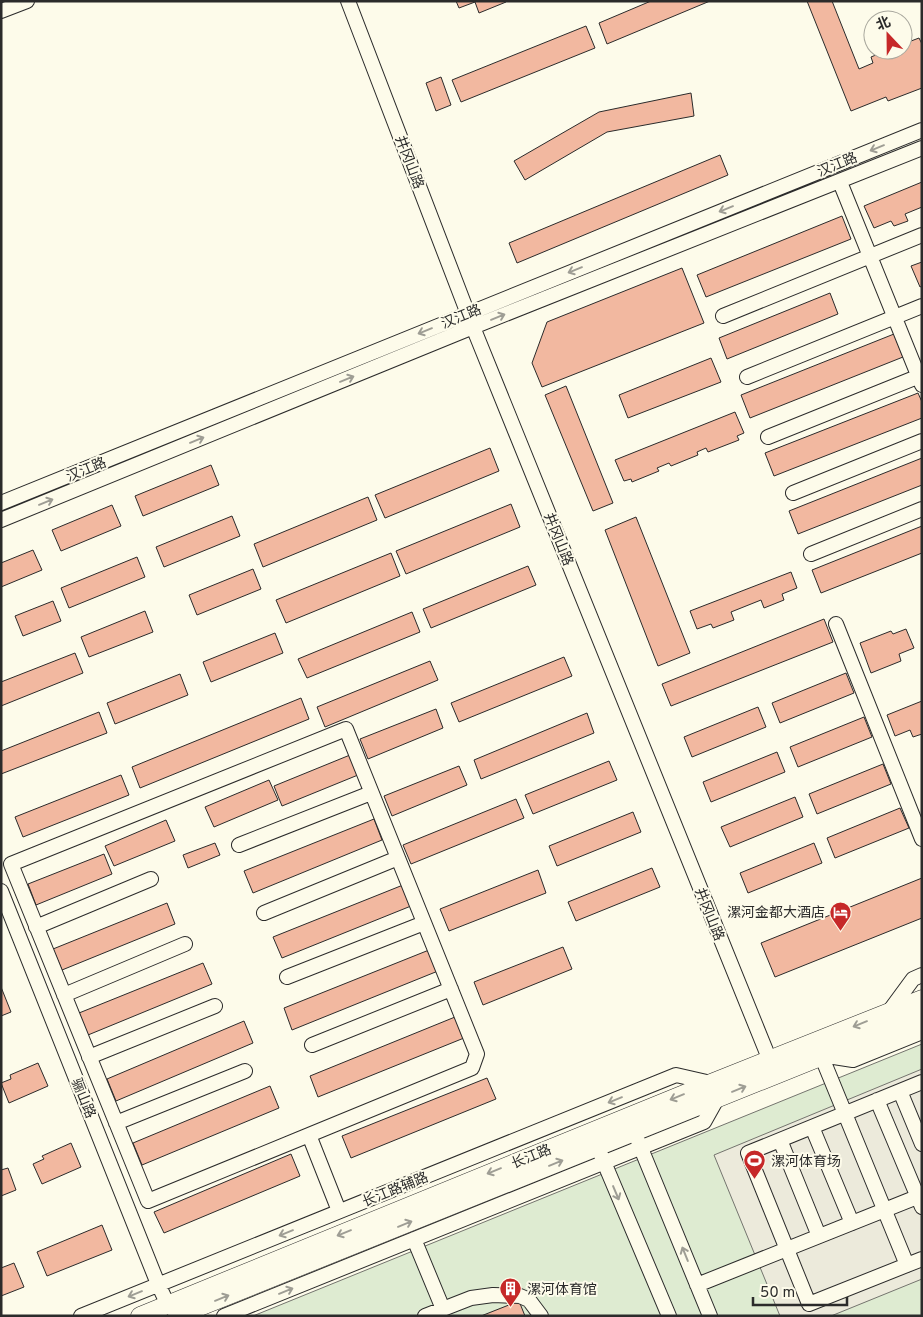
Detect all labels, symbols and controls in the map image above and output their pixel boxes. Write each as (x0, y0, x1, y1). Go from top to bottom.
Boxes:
north arrow (863, 10, 913, 60)
text: 北 (874, 14, 893, 35)
street label: 井冈山路 (391, 133, 428, 192)
one-way arrow (869, 144, 885, 153)
street label: 汉江路 (815, 150, 860, 181)
one-way arrow (719, 205, 734, 214)
one-way arrow (568, 265, 583, 275)
street label: 汉江路 (439, 302, 484, 333)
one-way arrow (490, 312, 505, 322)
one-way arrow (417, 327, 432, 336)
one-way arrow (339, 373, 354, 383)
one-way arrow (189, 435, 204, 444)
street label: 汉江路 (64, 455, 109, 486)
one-way arrow (38, 496, 53, 506)
street label: 井冈山路 (539, 510, 577, 569)
street label: 井冈山路 (690, 885, 728, 944)
hotel icon: 漯河金都大酒店 (829, 900, 853, 931)
place label: 漯河金都大酒店 (727, 905, 825, 922)
one-way arrow (853, 1020, 868, 1029)
street label: 骊山路 (67, 1076, 98, 1121)
one-way arrow (731, 1083, 746, 1093)
one-way arrow (670, 1093, 685, 1102)
one-way arrow (608, 1096, 623, 1105)
street label: 长江路 (509, 1142, 554, 1173)
sports icon: 漯河体育场 (743, 1149, 767, 1180)
place label: 漯河体育场 (771, 1154, 841, 1171)
one-way arrow (548, 1157, 563, 1167)
one-way arrow (487, 1167, 502, 1177)
street label: 长江路辅路 (360, 1169, 431, 1211)
one-way arrow (612, 1185, 622, 1200)
one-way arrow (397, 1218, 412, 1228)
one-way arrow (279, 1229, 294, 1238)
one-way arrow (336, 1229, 352, 1238)
one-way arrow (679, 1247, 688, 1262)
scale bar (753, 1274, 847, 1306)
building icon: 漯河体育馆 (499, 1277, 523, 1308)
place label: 漯河体育馆 (527, 1282, 597, 1299)
text: 50 m (760, 1284, 795, 1303)
one-way arrow (278, 1286, 293, 1295)
one-way arrow (128, 1290, 143, 1299)
one-way arrow (214, 1292, 229, 1302)

